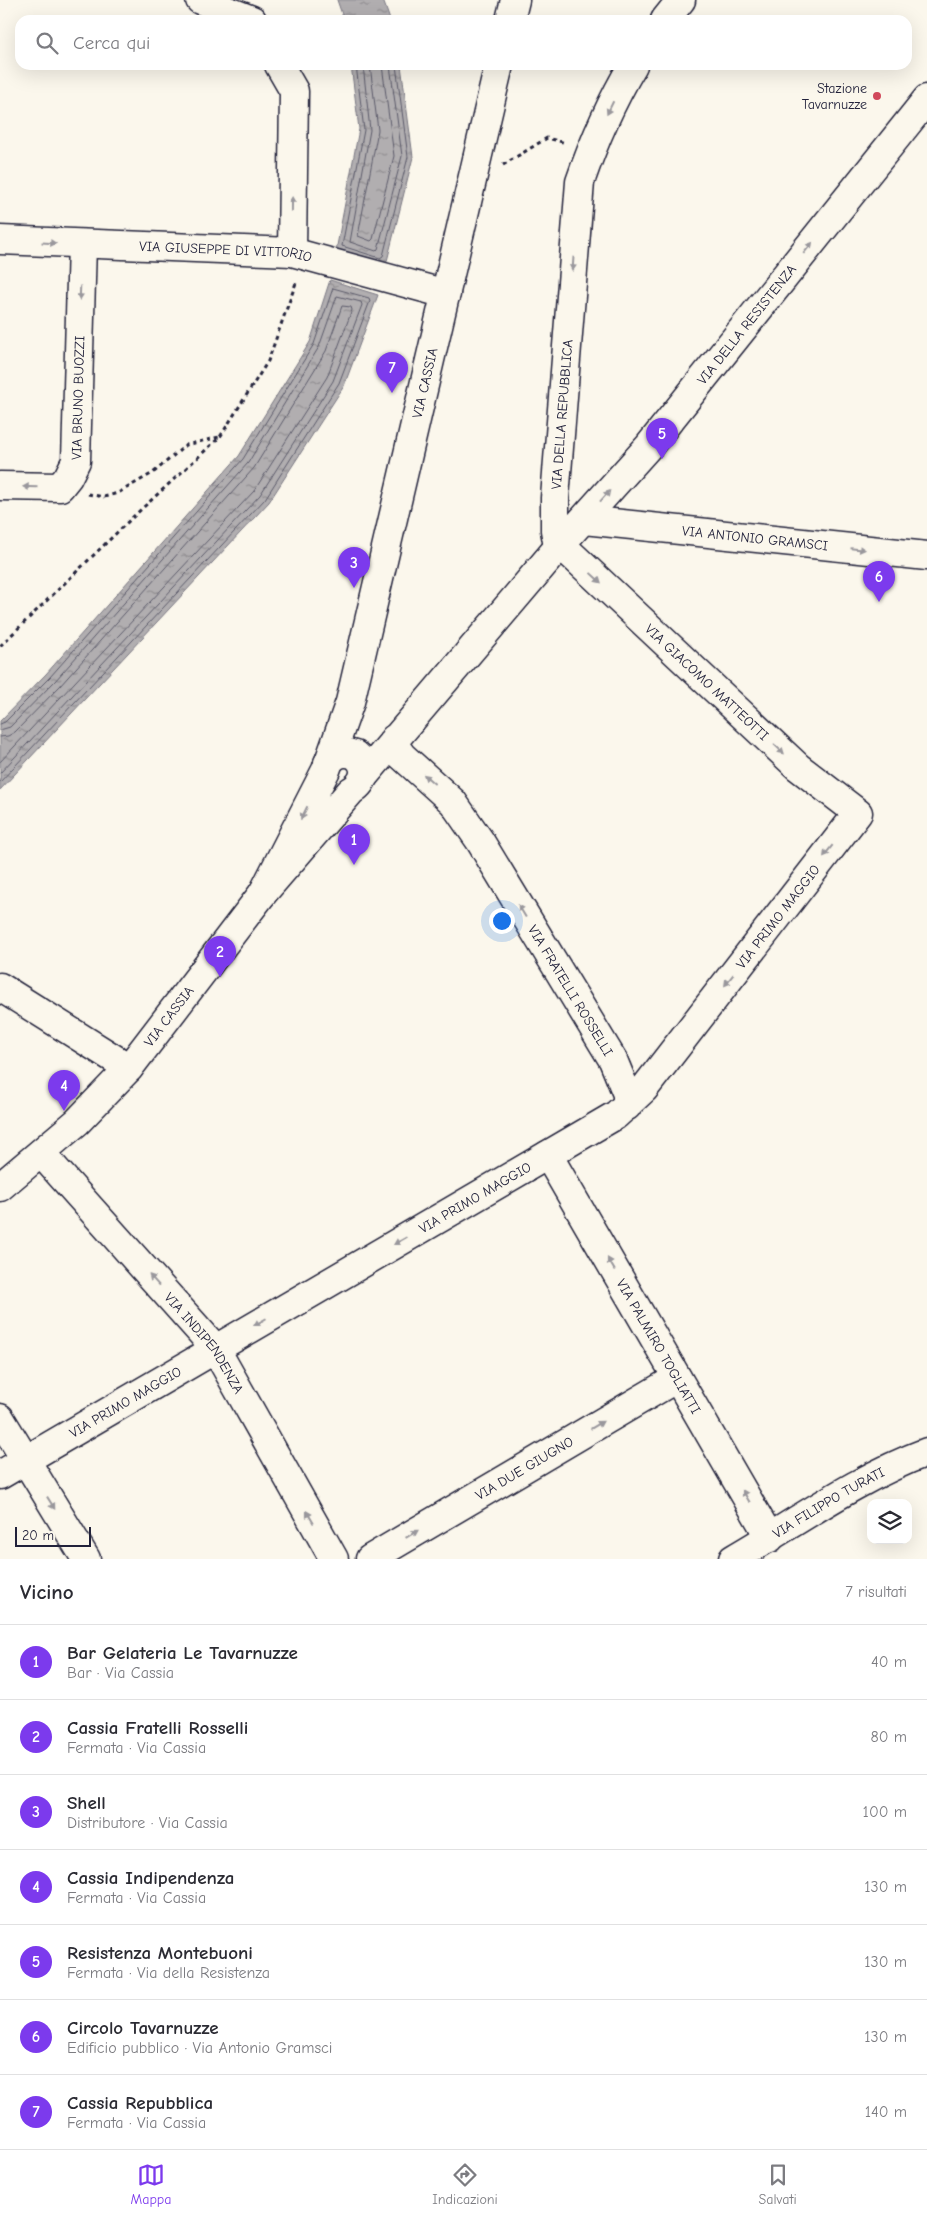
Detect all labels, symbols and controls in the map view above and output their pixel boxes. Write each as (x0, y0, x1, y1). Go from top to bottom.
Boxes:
search box (15, 15, 912, 70)
icon: search (33, 29, 61, 57)
text: Cerca qui (73, 32, 150, 54)
place label: Stazione Tavarnuzze (802, 80, 867, 113)
marker: Stazione Tavarnuzze (871, 90, 883, 102)
one-way arrow (606, 101, 614, 115)
one-way arrow (288, 195, 296, 211)
street label: VIA GIUSEPPE DI VITTORIO (139, 238, 314, 266)
one-way arrow (41, 239, 57, 247)
one-way arrow (802, 242, 813, 255)
one-way arrow (569, 256, 577, 272)
street label: VIA DELLA RESISTENZA (694, 261, 800, 388)
one-way arrow (76, 285, 84, 301)
street label: VIA BRUNO BUOZZI (68, 335, 88, 460)
street label: VIA DELLA REPUBBLICA (548, 339, 577, 490)
street label: VIA CASSIA (409, 346, 442, 420)
pin: 7 (376, 352, 408, 393)
pin: 5 (646, 418, 678, 459)
one-way arrow (22, 482, 38, 490)
one-way arrow (599, 491, 611, 503)
street label: VIA ANTONIO GRAMSCI (681, 522, 829, 555)
one-way arrow (851, 545, 867, 553)
pin: 3 (338, 547, 370, 588)
pin: 6 (863, 561, 895, 602)
one-way arrow (590, 572, 602, 584)
street label: VIA GIACOMO MATTEOTTI (641, 621, 772, 744)
one-way arrow (772, 743, 784, 755)
one-way arrow (423, 773, 435, 785)
one-way arrow (300, 806, 308, 820)
pin: 1 (338, 824, 370, 865)
one-way arrow (823, 844, 834, 857)
street label: VIA PRIMO MAGGIO (733, 861, 824, 972)
one-way arrow (517, 905, 526, 918)
your location (489, 908, 515, 934)
street label: VIA FRATELLI ROSSELLI (524, 922, 617, 1059)
pin: 2 (204, 936, 236, 977)
one-way arrow (723, 973, 734, 986)
street label: VIA CASSIA (141, 983, 198, 1050)
pin: 4 (48, 1070, 80, 1111)
street label: VIA PRIMO MAGGIO (416, 1159, 534, 1237)
one-way arrow (394, 1236, 407, 1245)
one-way arrow (607, 1258, 616, 1271)
one-way arrow (149, 1274, 160, 1286)
street label: VIA PALMIRO TOGLIATTI (613, 1276, 704, 1417)
street label: VIA INDIPENDENZA (161, 1289, 247, 1397)
one-way arrow (252, 1318, 267, 1326)
street label: VIA PRIMO MAGGIO (66, 1363, 185, 1442)
one-way arrow (591, 1420, 604, 1429)
street label: VIA DUE GIUGNO (472, 1433, 577, 1504)
street label: VIA FILIPPO TURATI (770, 1464, 887, 1542)
one-way arrow (741, 1489, 750, 1502)
one-way arrow (46, 1496, 56, 1509)
map controls (867, 1499, 912, 1544)
button: layers (867, 1499, 912, 1544)
one-way arrow (306, 1510, 315, 1523)
scale bar (15, 1524, 91, 1547)
text: 20 m (22, 1527, 54, 1544)
one-way arrow (405, 1530, 418, 1539)
text: Vicino (20, 1580, 74, 1604)
text: 7 risultati (845, 1583, 907, 1601)
text: Bar Gelateria Le Tavarnuzze (67, 1642, 298, 1664)
text: 1 (33, 1653, 39, 1671)
text: 40 m (871, 1653, 907, 1671)
text: Bar · Via Cassia (67, 1664, 174, 1682)
text: Cassia Fratelli Rosselli (67, 1717, 248, 1739)
text: 2 (32, 1728, 40, 1746)
text: 80 m (870, 1728, 907, 1746)
text: Fermata · Via Cassia (67, 1739, 206, 1757)
text: Shell (67, 1792, 106, 1814)
text: 3 (32, 1803, 40, 1821)
text: 100 m (863, 1803, 907, 1821)
text: Distributore · Via Cassia (67, 1814, 228, 1832)
text: Cassia Indipendenza (67, 1867, 234, 1889)
text: 4 (32, 1878, 40, 1896)
text: 130 m (864, 1878, 907, 1896)
text: Fermata · Via Cassia (67, 1889, 206, 1907)
text: Resistenza Montebuoni (67, 1942, 253, 1964)
text: 5 (32, 1953, 40, 1971)
text: 130 m (864, 1953, 907, 1971)
text: Fermata · Via della Resistenza (67, 1964, 270, 1982)
text: Circolo Tavarnuzze (67, 2017, 219, 2039)
text: 6 (32, 2028, 40, 2046)
text: 130 m (864, 2028, 907, 2046)
text: Edificio pubblico · Via Antonio Gramsci (67, 2039, 332, 2057)
text: Cassia Repubblica (67, 2092, 213, 2114)
text: 7 (32, 2103, 40, 2121)
text: 140 m (865, 2103, 907, 2121)
text: Fermata · Via Cassia (67, 2114, 206, 2132)
tab: Mappa (130, 2161, 171, 2208)
tab: Indicazioni (432, 2161, 498, 2208)
tab: Salvati (759, 2161, 797, 2208)

